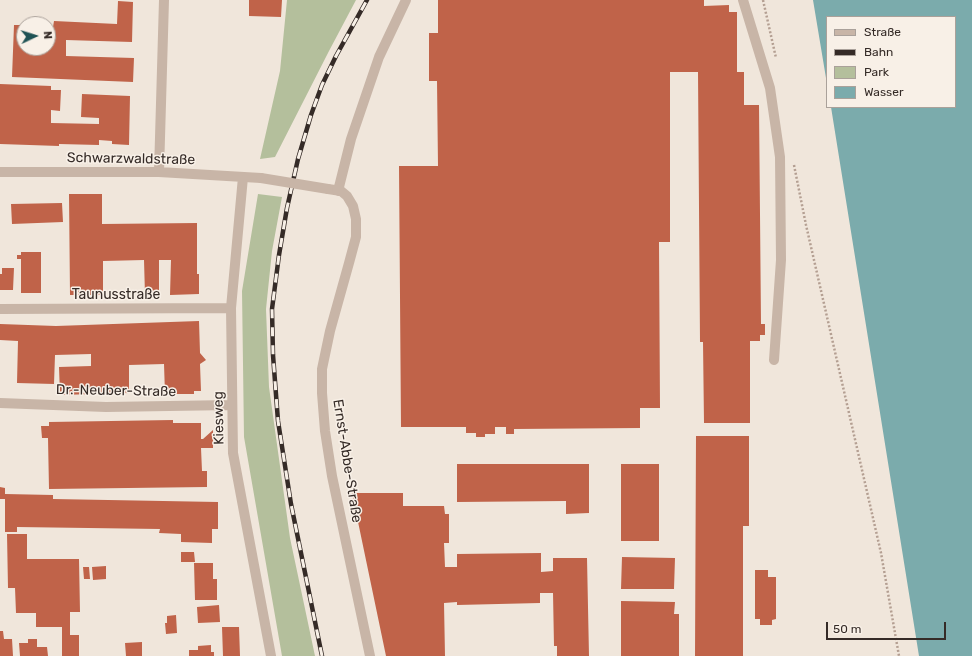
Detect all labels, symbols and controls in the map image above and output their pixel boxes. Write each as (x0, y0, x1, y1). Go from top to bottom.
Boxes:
north arrow (16, 16, 56, 56)
legend (826, 16, 956, 108)
text: Straße (864, 25, 901, 39)
text: N (41, 31, 54, 40)
text: Bahn (864, 45, 893, 59)
text: Park (864, 65, 889, 79)
text: Wasser (864, 85, 904, 99)
street label: Schwarzwaldstraße (67, 149, 195, 169)
street label: Taunusstraße (72, 287, 160, 303)
street label: Dr.-Neuber-Straße (56, 382, 176, 400)
street label: Kiesweg (210, 391, 228, 445)
street label: Ernst-Abbe-Straße (329, 398, 365, 524)
scale bar (828, 614, 948, 640)
text: 50 m (833, 622, 861, 636)

